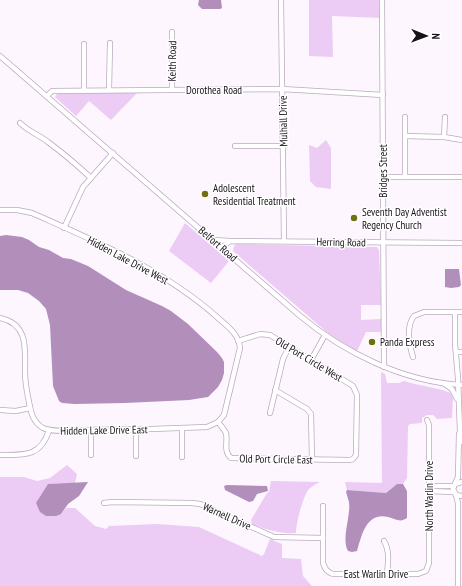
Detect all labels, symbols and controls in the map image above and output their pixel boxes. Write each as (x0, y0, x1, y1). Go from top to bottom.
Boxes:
north arrow (406, 16, 446, 56)
text: N (429, 33, 443, 39)
street label: Keith Road (165, 40, 179, 82)
street label: Dorothea Road (186, 83, 242, 97)
street label: Mulhall Drive (276, 95, 290, 147)
street label: Bridges Street (376, 144, 390, 198)
place label: Adolescent Residential Treatment (213, 181, 296, 208)
marker: Adolescent Residential Treatment (200, 189, 210, 199)
place label: Seventh Day Adventist Regency Church (362, 205, 447, 232)
marker: Seventh Day Adventist Regency Church (349, 213, 359, 223)
street label: Belfort Road (196, 223, 241, 265)
street label: Hidden Lake Drive West (85, 233, 171, 287)
street label: Herring Road (316, 235, 366, 249)
street label: Old Port Circle West (273, 334, 345, 384)
place label: Panda Express (380, 335, 435, 349)
marker: Panda Express (367, 337, 377, 347)
street label: Hidden Lake Drive East (60, 422, 148, 438)
street label: Old Port Circle East (239, 451, 313, 467)
street label: North Warlin Drive (422, 460, 436, 531)
street label: Warnell Drive (201, 499, 254, 533)
street label: East Warlin Drive (344, 567, 409, 581)

